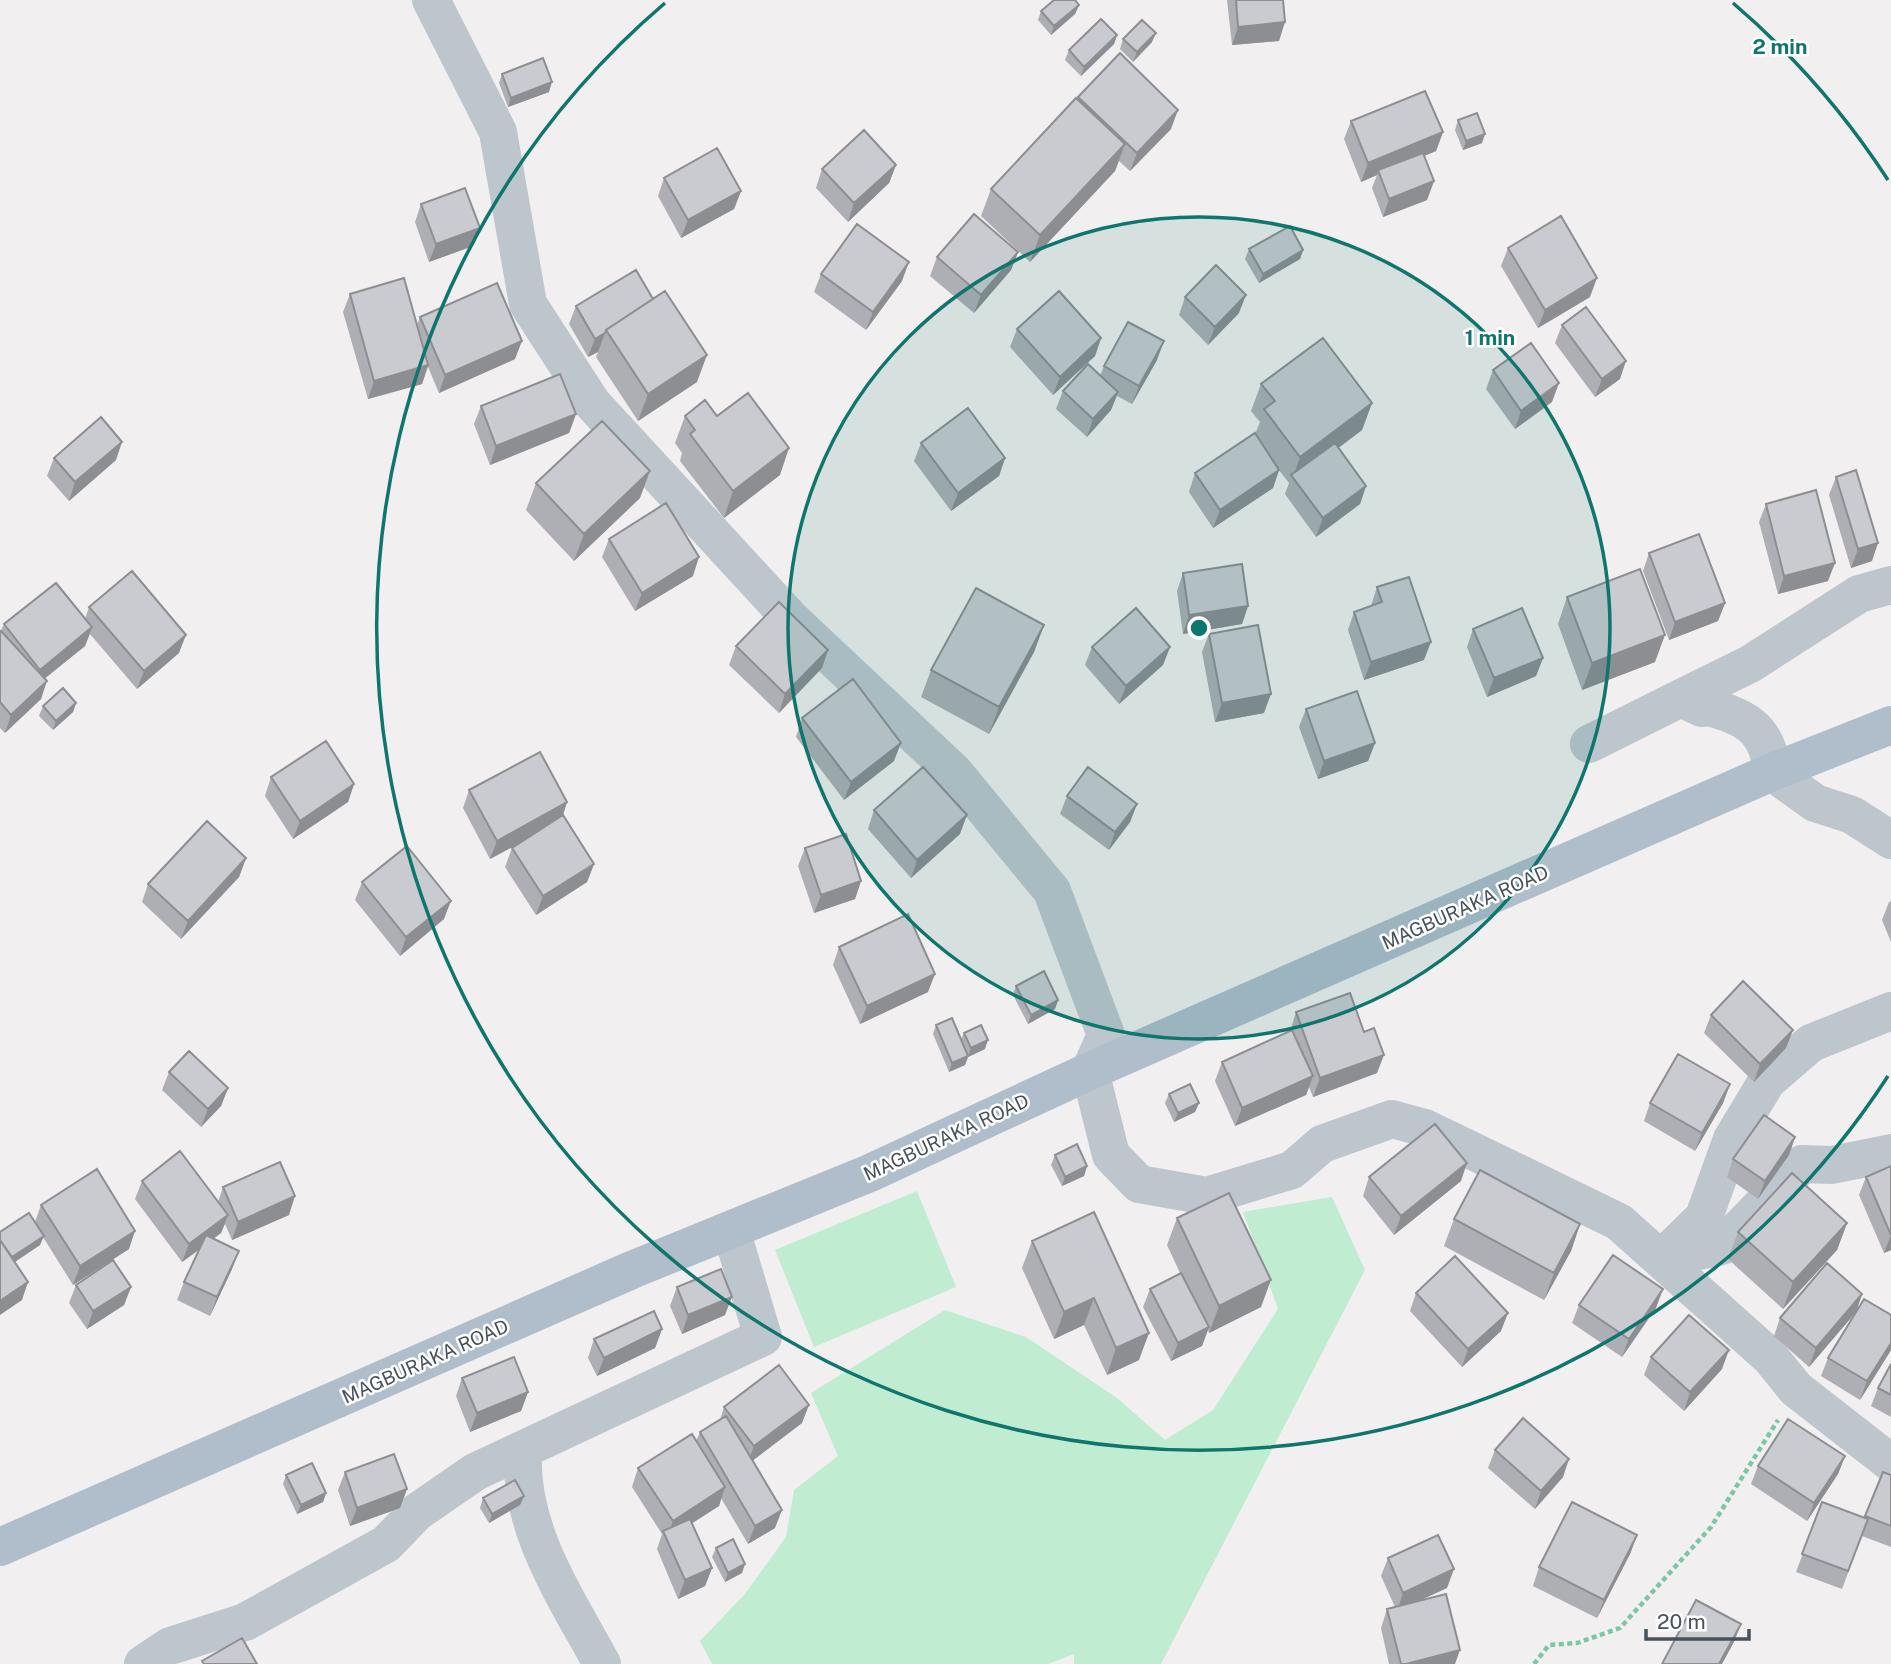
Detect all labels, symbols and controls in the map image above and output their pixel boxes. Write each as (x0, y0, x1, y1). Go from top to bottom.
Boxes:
text: 2 min (1752, 34, 1808, 59)
text: 1 min (1465, 325, 1515, 350)
centre of rings (1187, 616, 1211, 640)
street label: MAGBURAKA ROAD (1378, 860, 1552, 954)
street label: MAGBURAKA ROAD (860, 1089, 1032, 1185)
street label: MAGBURAKA ROAD (338, 1314, 512, 1408)
scale bar (1646, 1598, 1749, 1642)
text: 20 m (1657, 1609, 1706, 1634)

